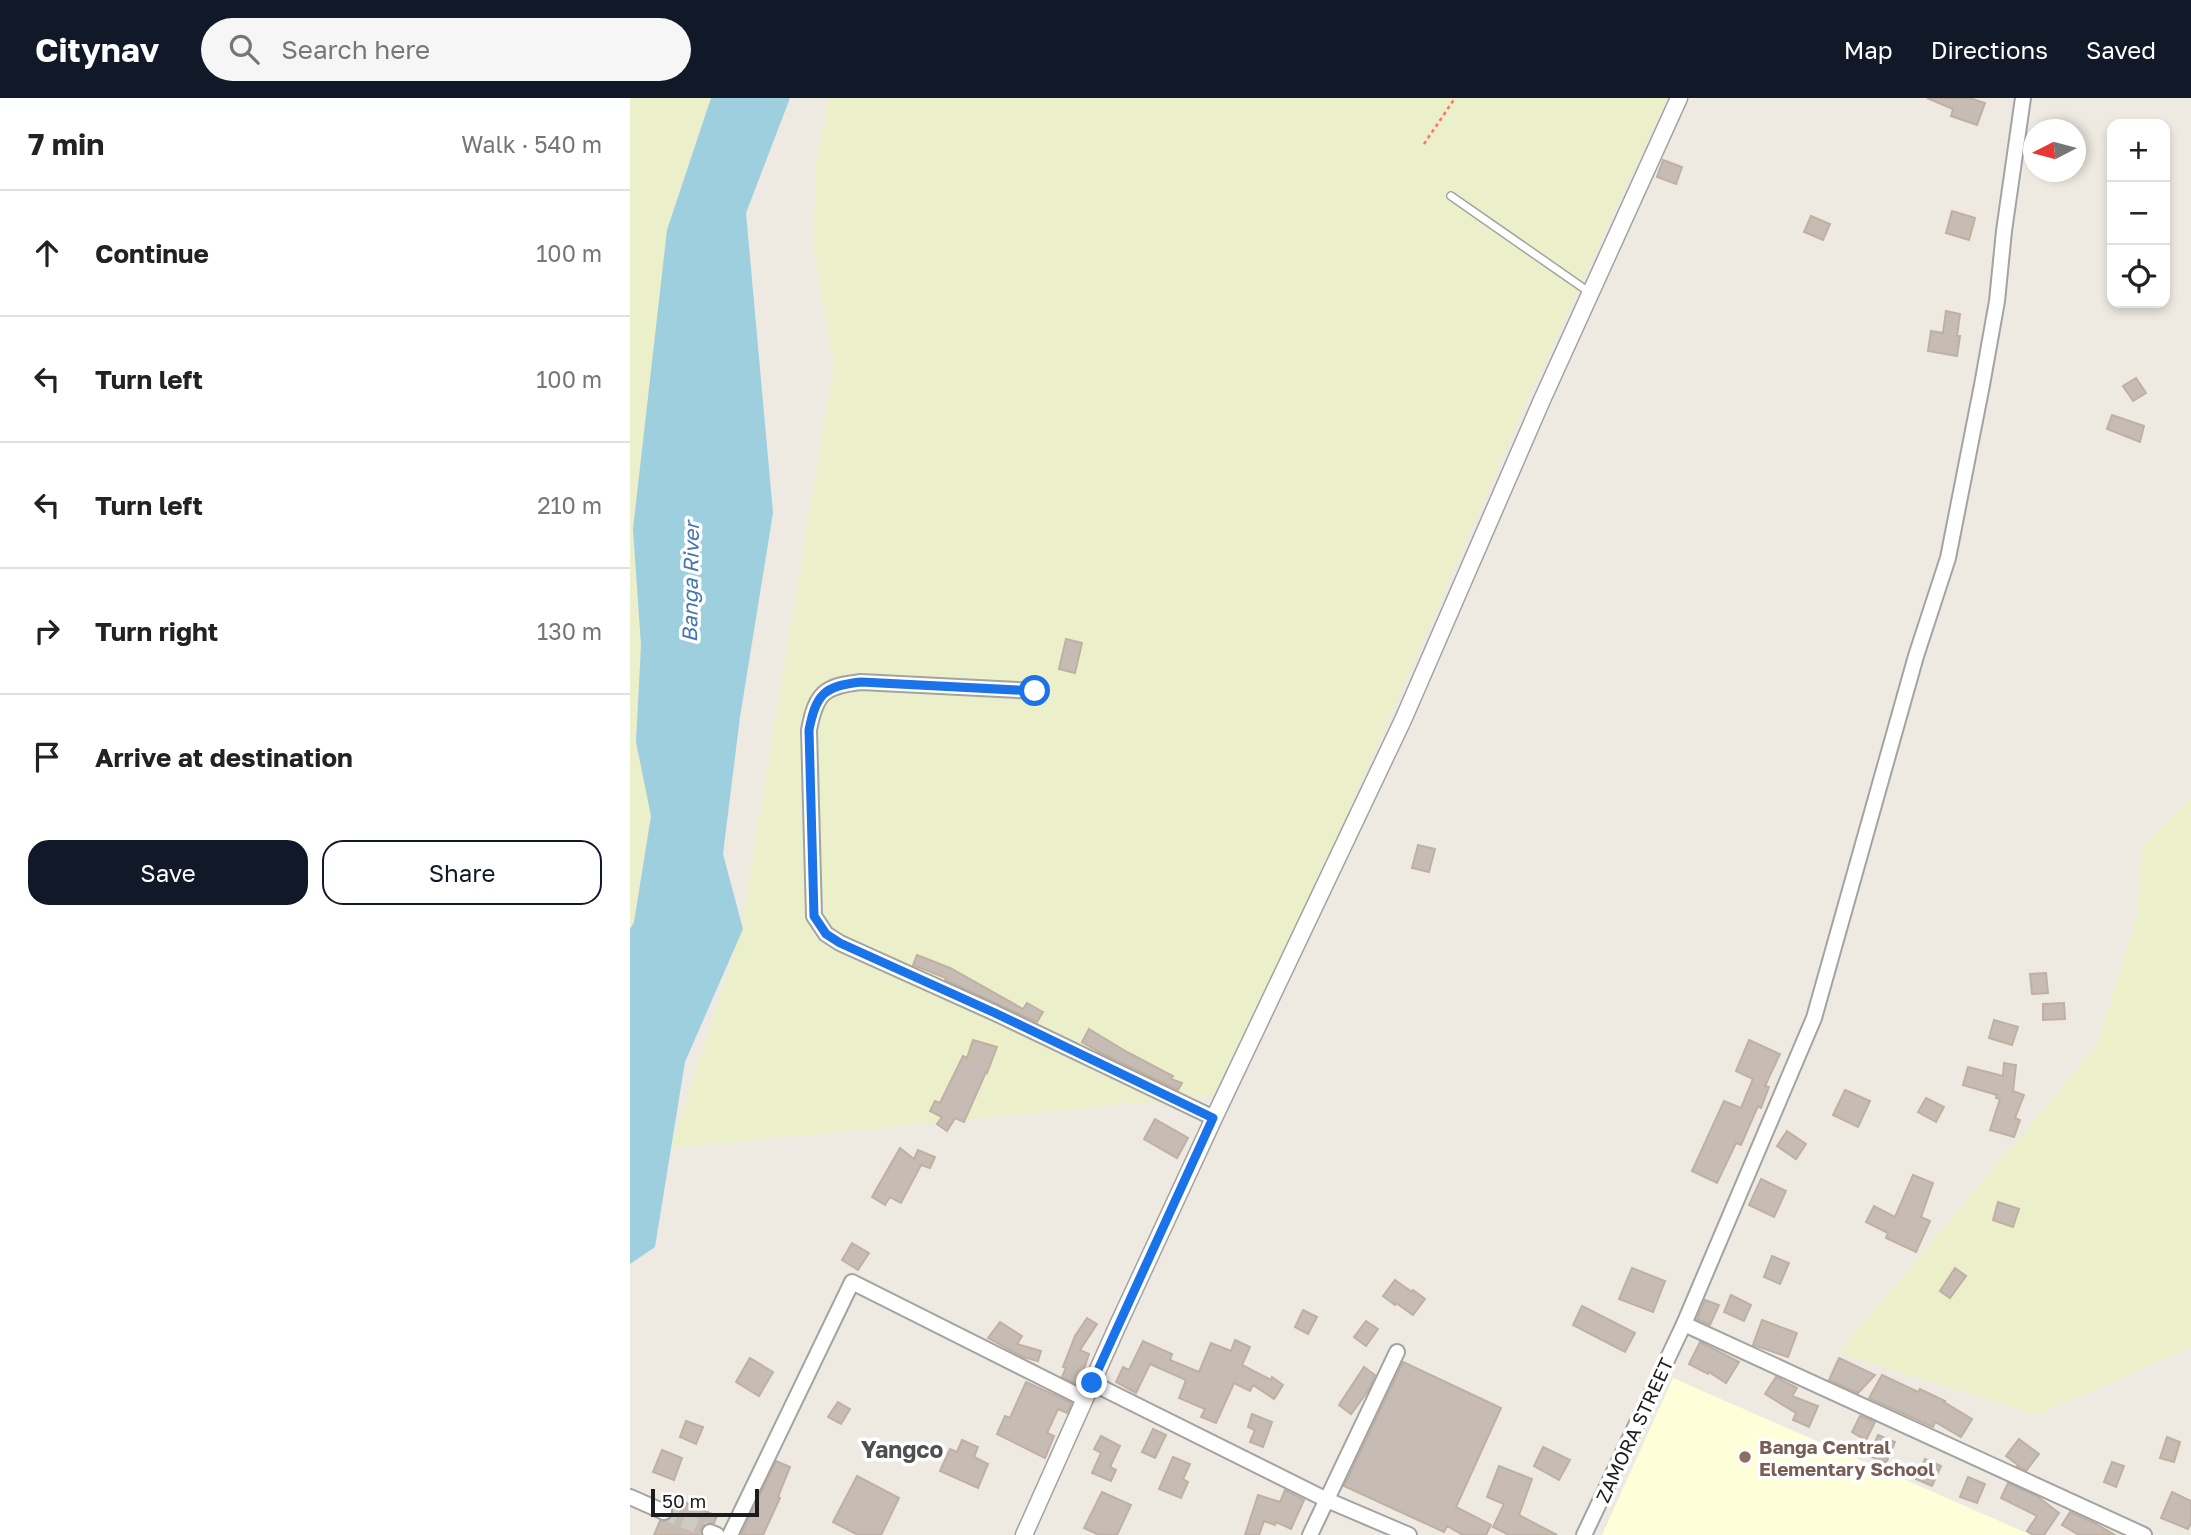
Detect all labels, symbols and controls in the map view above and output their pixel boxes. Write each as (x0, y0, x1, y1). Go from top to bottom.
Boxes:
search box (201, 18, 691, 81)
text: Citynav (35, 30, 159, 69)
icon: search (225, 30, 263, 68)
text: Search here (281, 34, 430, 65)
text: Map (1844, 35, 1893, 64)
text: Directions (1931, 35, 2048, 64)
text: Saved (2086, 35, 2156, 64)
north arrow (2023, 119, 2086, 182)
map controls (2107, 119, 2170, 308)
button: + (2107, 119, 2170, 182)
text: 7 min (28, 126, 104, 162)
text: Walk · 540 m (461, 130, 602, 158)
button: − (2107, 182, 2170, 245)
icon: ahead (28, 234, 66, 272)
text: Continue (95, 238, 209, 269)
text: 100 m (536, 239, 602, 267)
button: locate (2107, 245, 2170, 308)
icon: left (28, 360, 66, 398)
text: Turn left (95, 364, 203, 395)
text: 100 m (536, 365, 602, 393)
icon: left (28, 486, 66, 524)
text: Turn left (95, 490, 203, 521)
text: 210 m (537, 491, 602, 519)
water label: Banga River (676, 519, 704, 642)
icon: right (28, 612, 66, 650)
text: Turn right (95, 616, 218, 647)
text: 130 m (537, 617, 602, 645)
route start (1019, 675, 1050, 706)
icon: arrive (28, 738, 66, 776)
text: Arrive at destination (95, 742, 353, 773)
button: Save (28, 840, 308, 905)
button: Share (322, 840, 602, 905)
street label: ZAMORA STREET (1590, 1354, 1678, 1506)
route end (1076, 1367, 1107, 1398)
district label: Yangco (861, 1435, 944, 1463)
place label: Banga Central Elementary School (1759, 1435, 1935, 1480)
marker: Banga Central Elementary School (1737, 1449, 1753, 1465)
scale bar (651, 1486, 760, 1518)
text: 50 m (662, 1489, 706, 1512)

